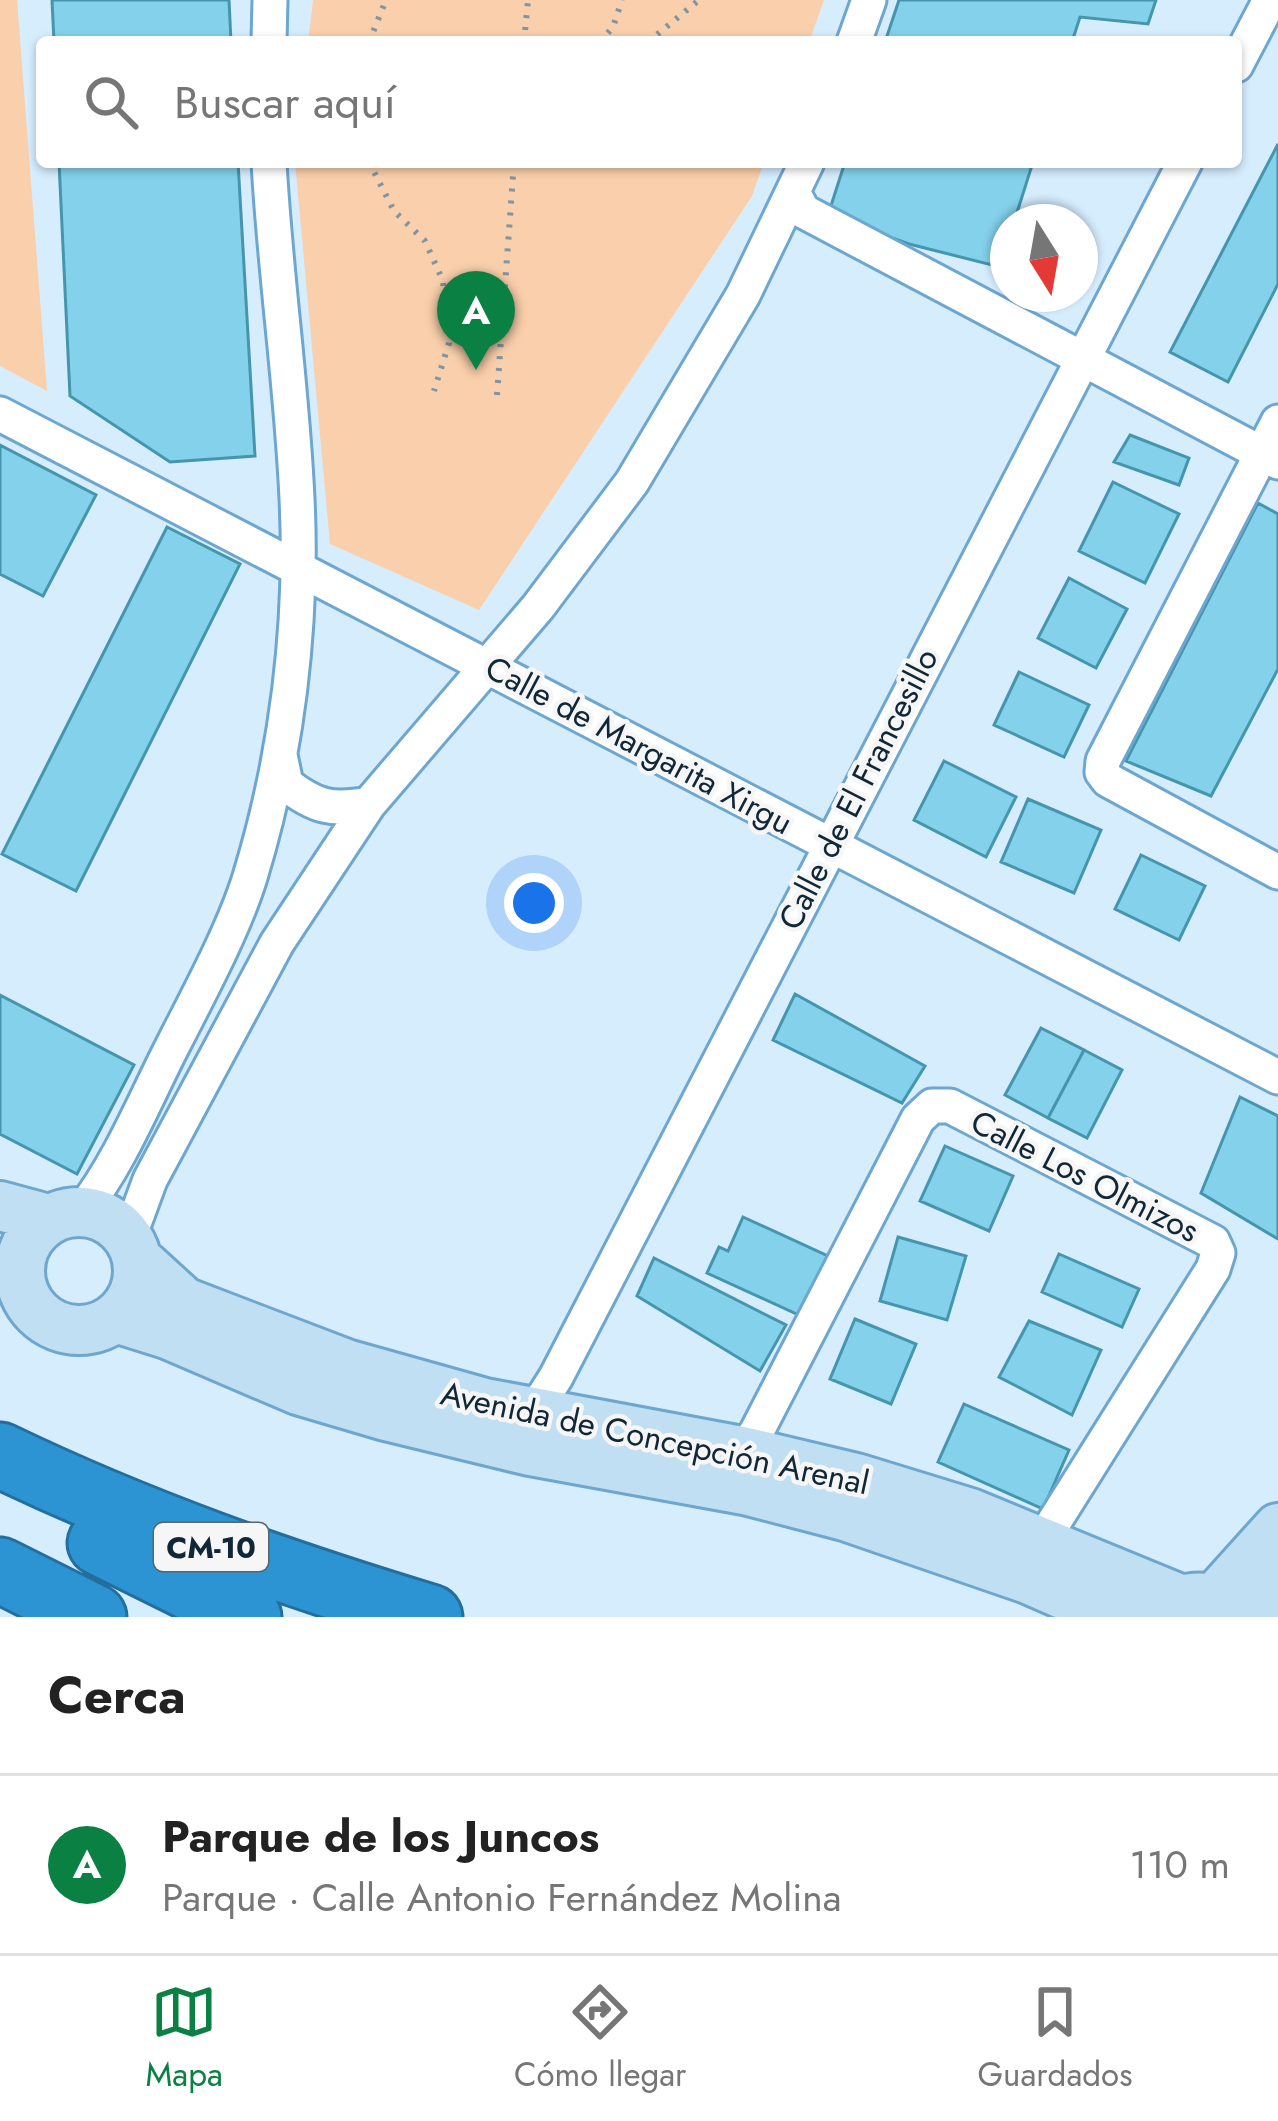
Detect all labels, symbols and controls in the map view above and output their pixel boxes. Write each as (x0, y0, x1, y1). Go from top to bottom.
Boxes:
search box (36, 36, 1242, 168)
icon: search (78, 69, 144, 135)
text: Buscar aquí (174, 70, 396, 135)
north arrow (990, 204, 1098, 312)
pin: A (437, 271, 515, 370)
street label: Calle de El Francesillo (767, 640, 949, 938)
street label: Calle de Margarita Xirgu (477, 644, 801, 846)
your location (504, 873, 564, 933)
street label: Calle Los Olmizos (963, 1098, 1207, 1254)
street label: Avenida de Concepción Arenal (436, 1370, 874, 1506)
road number: CM-10 (154, 1523, 268, 1571)
text: Cerca (48, 1658, 186, 1732)
text: Parque de los Juncos (162, 1804, 599, 1869)
text: A (73, 1836, 101, 1893)
text: 110 m (1129, 1836, 1230, 1893)
text: Parque · Calle Antonio Fernández Molina (162, 1869, 842, 1926)
tab: Mapa (146, 1979, 223, 2098)
tab: Cómo llegar (514, 1979, 686, 2098)
tab: Guardados (978, 1979, 1132, 2098)

